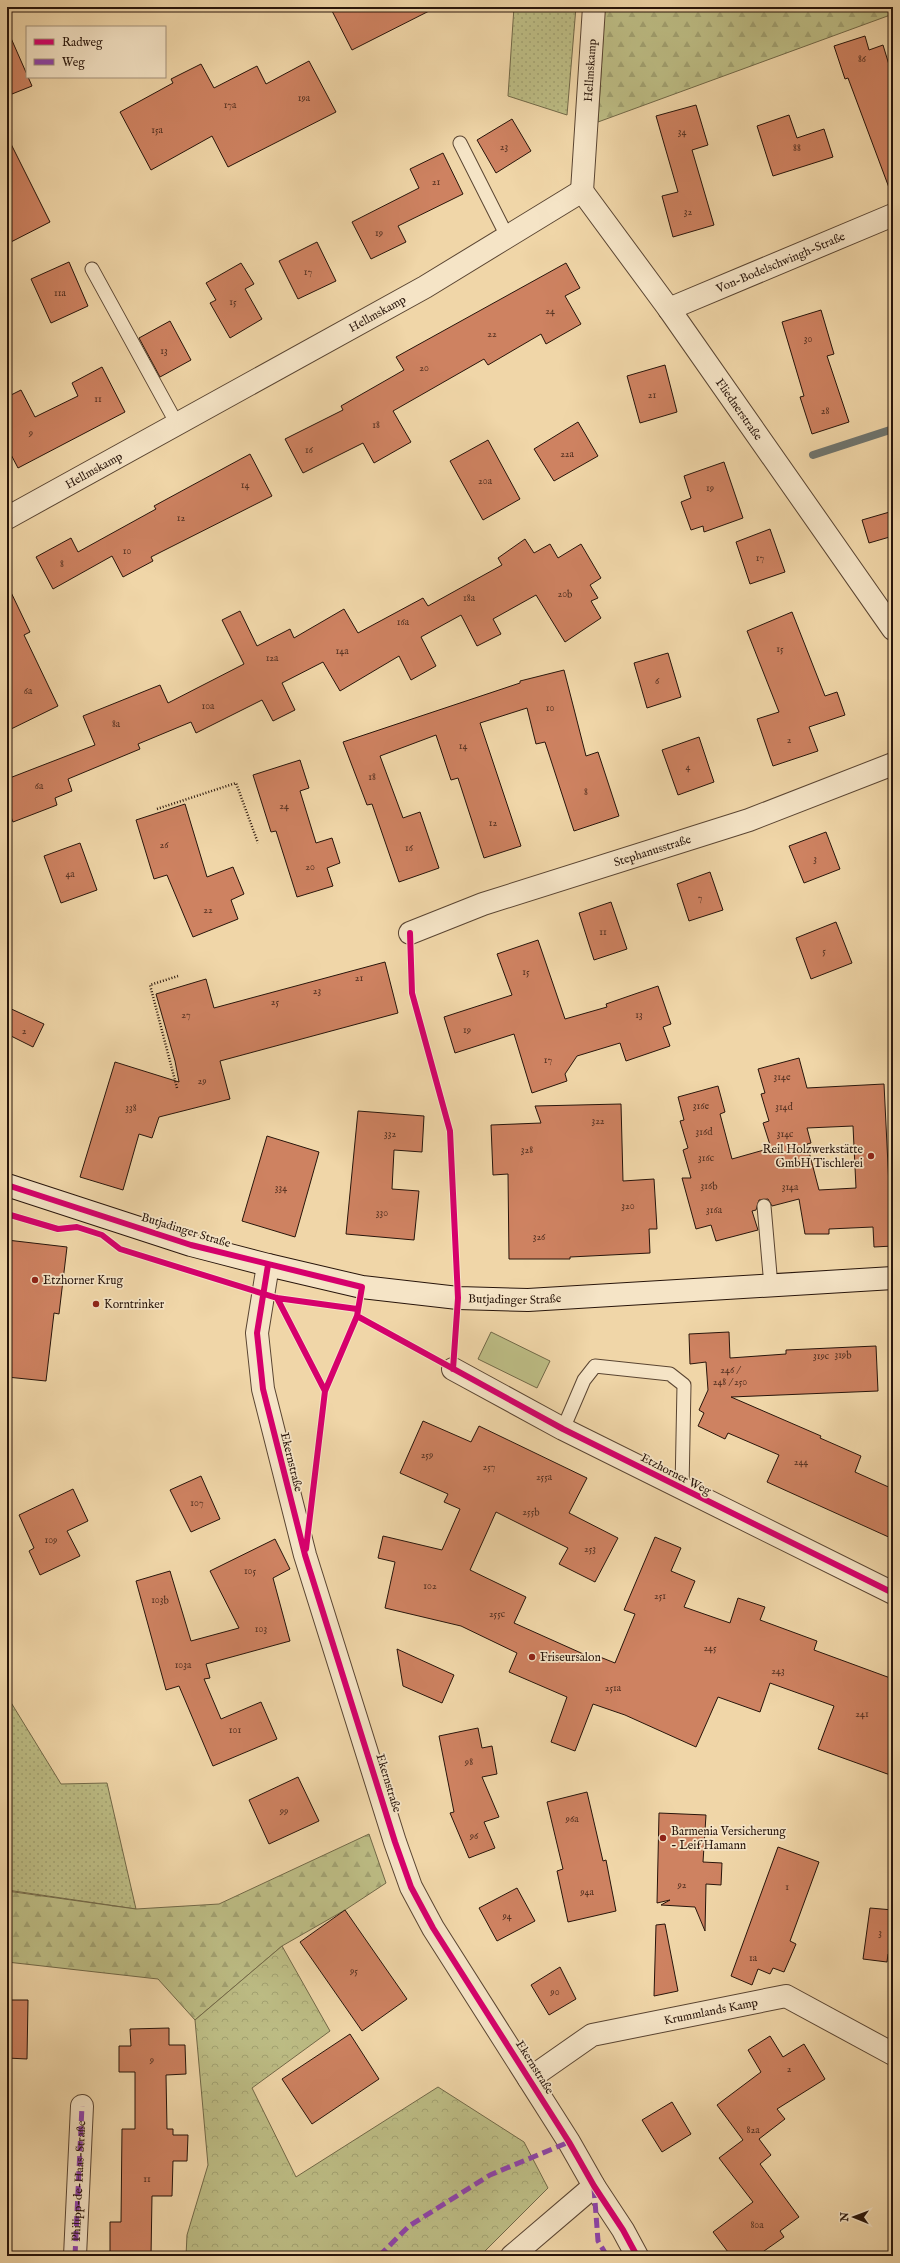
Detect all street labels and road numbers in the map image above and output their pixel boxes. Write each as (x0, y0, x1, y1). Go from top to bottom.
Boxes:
street label: Hellmskamp (581, 38, 601, 102)
street label: Von-Bodelschwingh-Straße (713, 229, 848, 297)
street label: Hellmskamp (346, 292, 410, 336)
street label: Fliednerstraße (712, 376, 766, 444)
street label: Hellmskamp (63, 448, 126, 492)
street label: Stephanusstraße (612, 832, 693, 870)
street label: Butjadinger Straße (139, 1210, 233, 1251)
street label: Butjadinger Straße (468, 1291, 562, 1308)
street label: Ekernstraße (277, 1431, 306, 1494)
street label: Etzhorner Weg (638, 1450, 714, 1499)
street label: Ekernstraße (372, 1752, 405, 1815)
street label: Krummlands Kamp (662, 1995, 760, 2028)
street label: Ekernstraße (512, 2038, 557, 2097)
street label: Philipp-de-Haas-Straße (69, 2120, 89, 2242)

